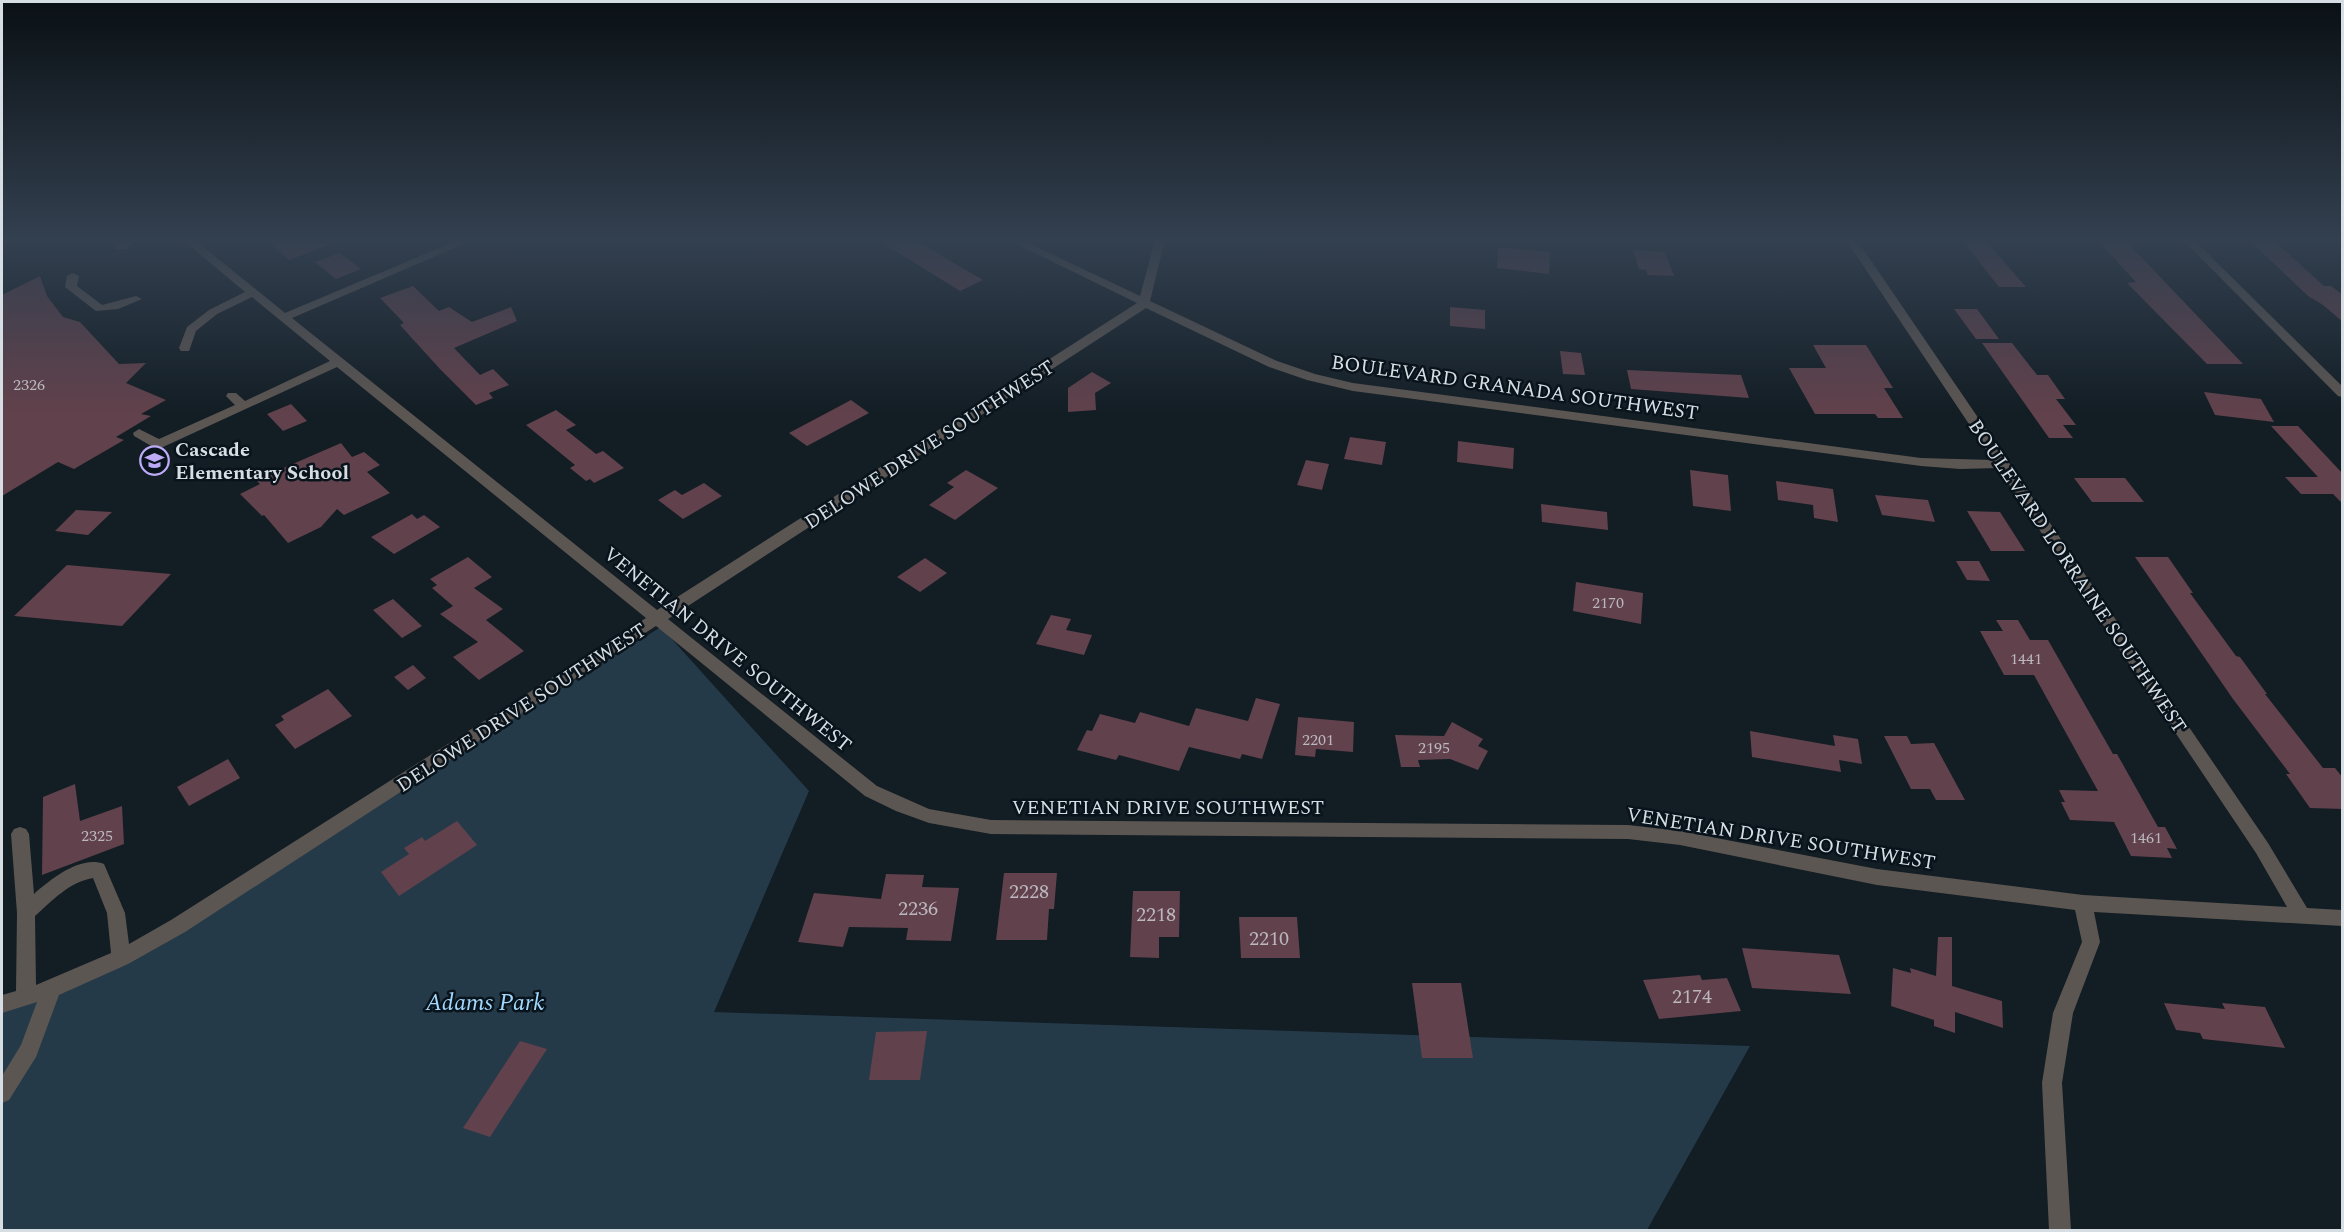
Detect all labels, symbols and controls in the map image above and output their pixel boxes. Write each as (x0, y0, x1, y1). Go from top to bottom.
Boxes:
street label: BOULEVARD GRANADA SOUTHWEST (1329, 347, 1700, 429)
street label: DELOWE DRIVE SOUTHWEST (798, 352, 1061, 537)
house number: 2326 (13, 373, 45, 397)
street label: BOULEVARD LORRAINE SOUTHWEST (1960, 413, 2194, 740)
place label: Cascade Elementary School (175, 435, 349, 488)
school or university icon: Cascade Elementary School (138, 445, 170, 477)
street label: VENETIAN DRIVE SOUTHWEST (597, 540, 858, 760)
house number: 2170 (1592, 591, 1624, 615)
street label: DELOWE DRIVE SOUTHWEST (390, 615, 653, 800)
house number: 1441 (2010, 647, 2042, 671)
house number: 2201 (1302, 728, 1334, 752)
house number: 2195 (1418, 736, 1450, 760)
street label: VENETIAN DRIVE SOUTHWEST (1012, 793, 1324, 823)
street label: VENETIAN DRIVE SOUTHWEST (1624, 800, 1938, 878)
house number: 2325 (81, 824, 113, 848)
house number: 1461 (2130, 826, 2162, 850)
house number: 2228 (1009, 877, 1049, 907)
house number: 2236 (898, 894, 938, 924)
house number: 2218 (1136, 900, 1176, 930)
house number: 2210 (1249, 924, 1289, 954)
house number: 2174 (1672, 982, 1712, 1012)
park label: Adams Park (425, 985, 544, 1021)

